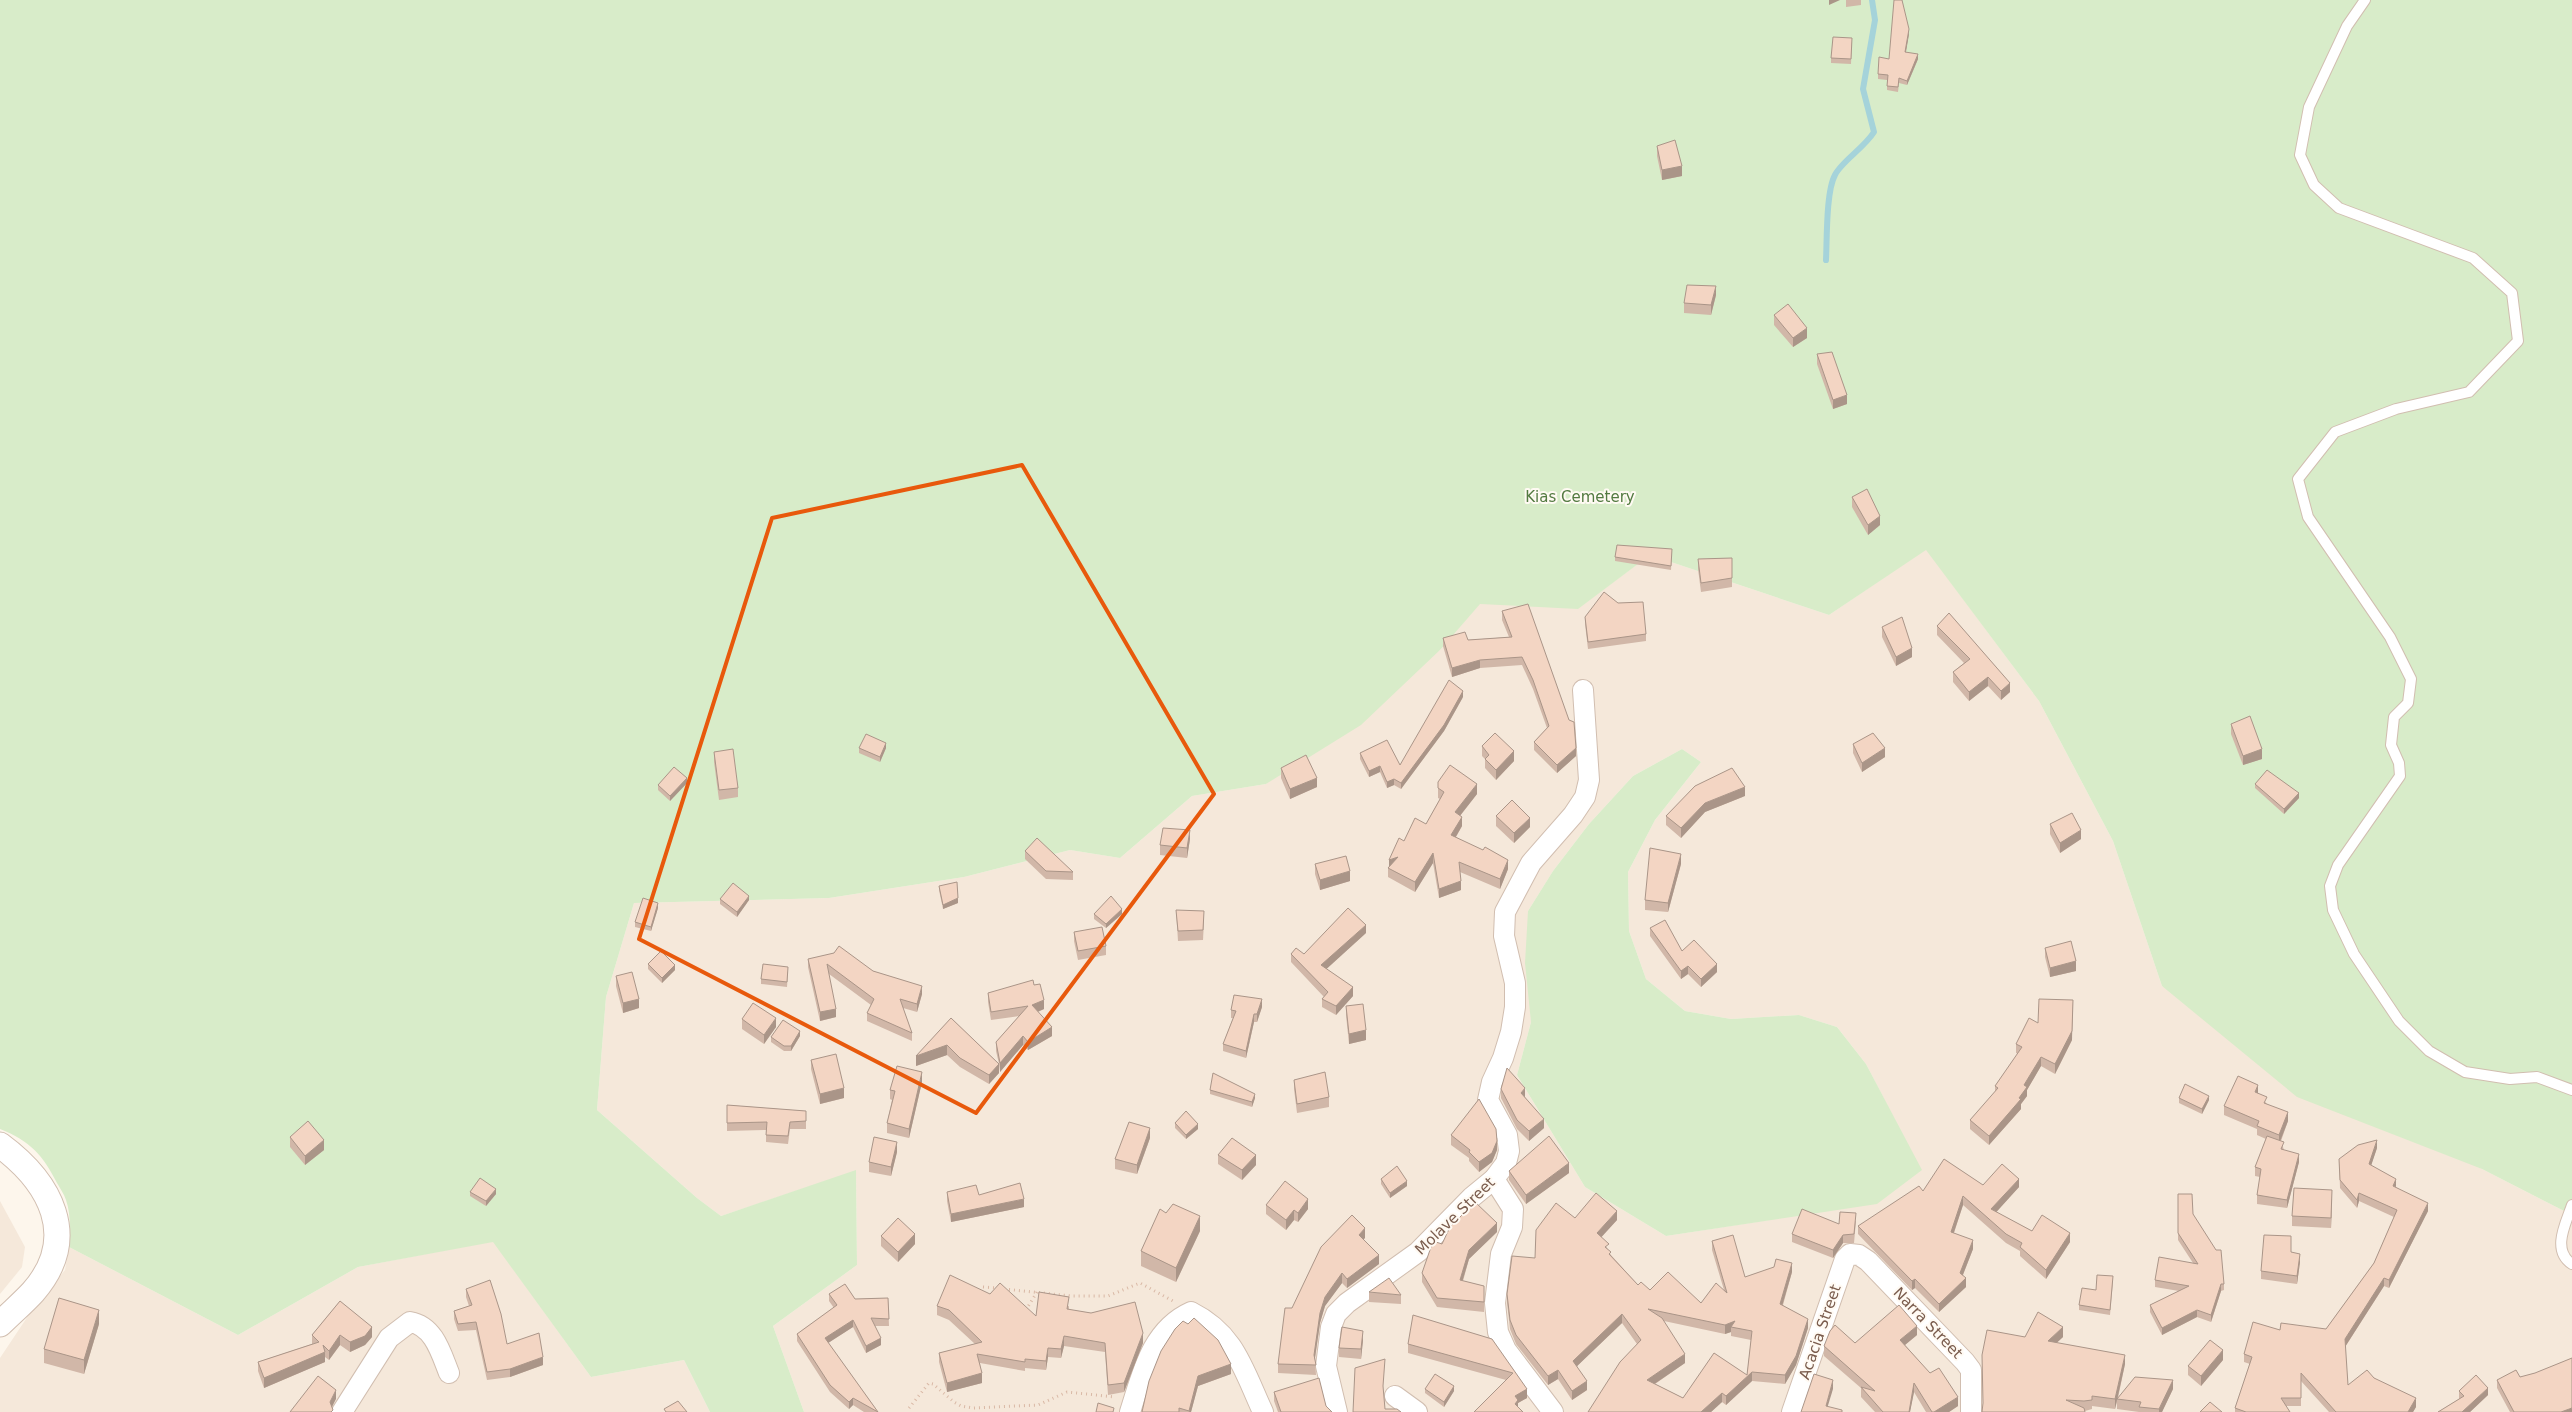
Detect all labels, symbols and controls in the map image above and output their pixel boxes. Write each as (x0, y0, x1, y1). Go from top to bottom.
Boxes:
park label: Kias Cemetery (1525, 488, 1635, 506)
street label: Molave Street (1411, 1173, 1499, 1259)
street label: Acacia Street (1795, 1282, 1845, 1382)
street label: Narra Street (1890, 1284, 1967, 1362)

